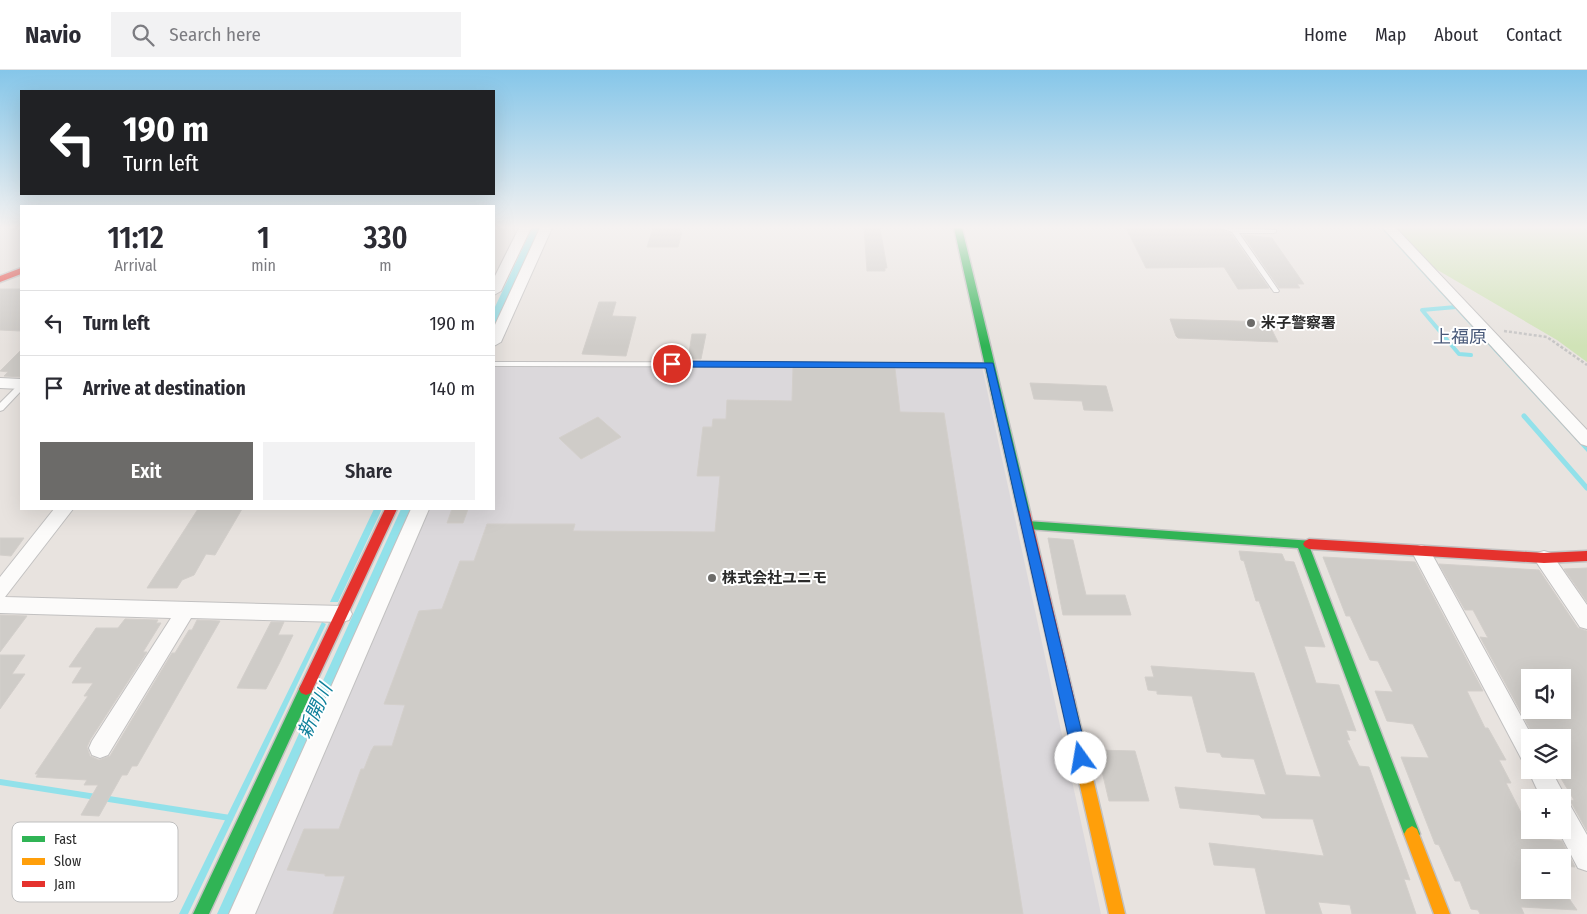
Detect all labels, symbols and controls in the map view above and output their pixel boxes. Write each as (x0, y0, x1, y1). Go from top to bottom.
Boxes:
search box (111, 12, 461, 57)
text: Navio (25, 21, 81, 49)
icon: search (129, 21, 157, 49)
text: Search here (169, 23, 261, 46)
text: Home (1304, 24, 1347, 46)
text: Map (1375, 24, 1406, 46)
text: About (1434, 24, 1478, 46)
text: Contact (1506, 24, 1562, 46)
text: 190 m (123, 108, 209, 150)
icon: left (40, 110, 105, 175)
text: Turn left (123, 150, 199, 177)
text: 11:12 (107, 220, 164, 256)
text: 1 (257, 220, 270, 256)
text: 330 (363, 220, 408, 256)
text: Arrival (114, 256, 157, 275)
text: min (251, 256, 276, 275)
text: m (379, 256, 392, 275)
icon: left (40, 309, 68, 337)
text: Turn left (83, 312, 150, 335)
text: 190 m (429, 312, 475, 335)
place label: 米子警察署 (1261, 314, 1336, 332)
marker: 米子警察署 (1245, 317, 1257, 329)
district label: 上福原 (1433, 326, 1487, 348)
pin (651, 343, 693, 385)
icon: arrive (658, 350, 686, 378)
icon: arrive (40, 374, 68, 402)
text: Arrive at destination (83, 377, 246, 400)
text: 140 m (429, 377, 475, 400)
button: Exit (40, 442, 253, 500)
button: Share (263, 442, 475, 500)
place label: 株式会社ユニモ (722, 569, 827, 587)
marker: 株式会社ユニモ (706, 572, 718, 584)
map controls (1521, 669, 1571, 899)
button: sound (1521, 669, 1571, 719)
water label: 新開川 (293, 678, 338, 742)
button: layers (1521, 729, 1571, 779)
position arrow (1054, 731, 1106, 783)
button: + (1521, 789, 1571, 839)
legend (12, 822, 178, 902)
text: Fast (54, 831, 77, 848)
button: − (1521, 849, 1571, 899)
text: Slow (54, 853, 81, 870)
text: Jam (54, 876, 75, 893)

